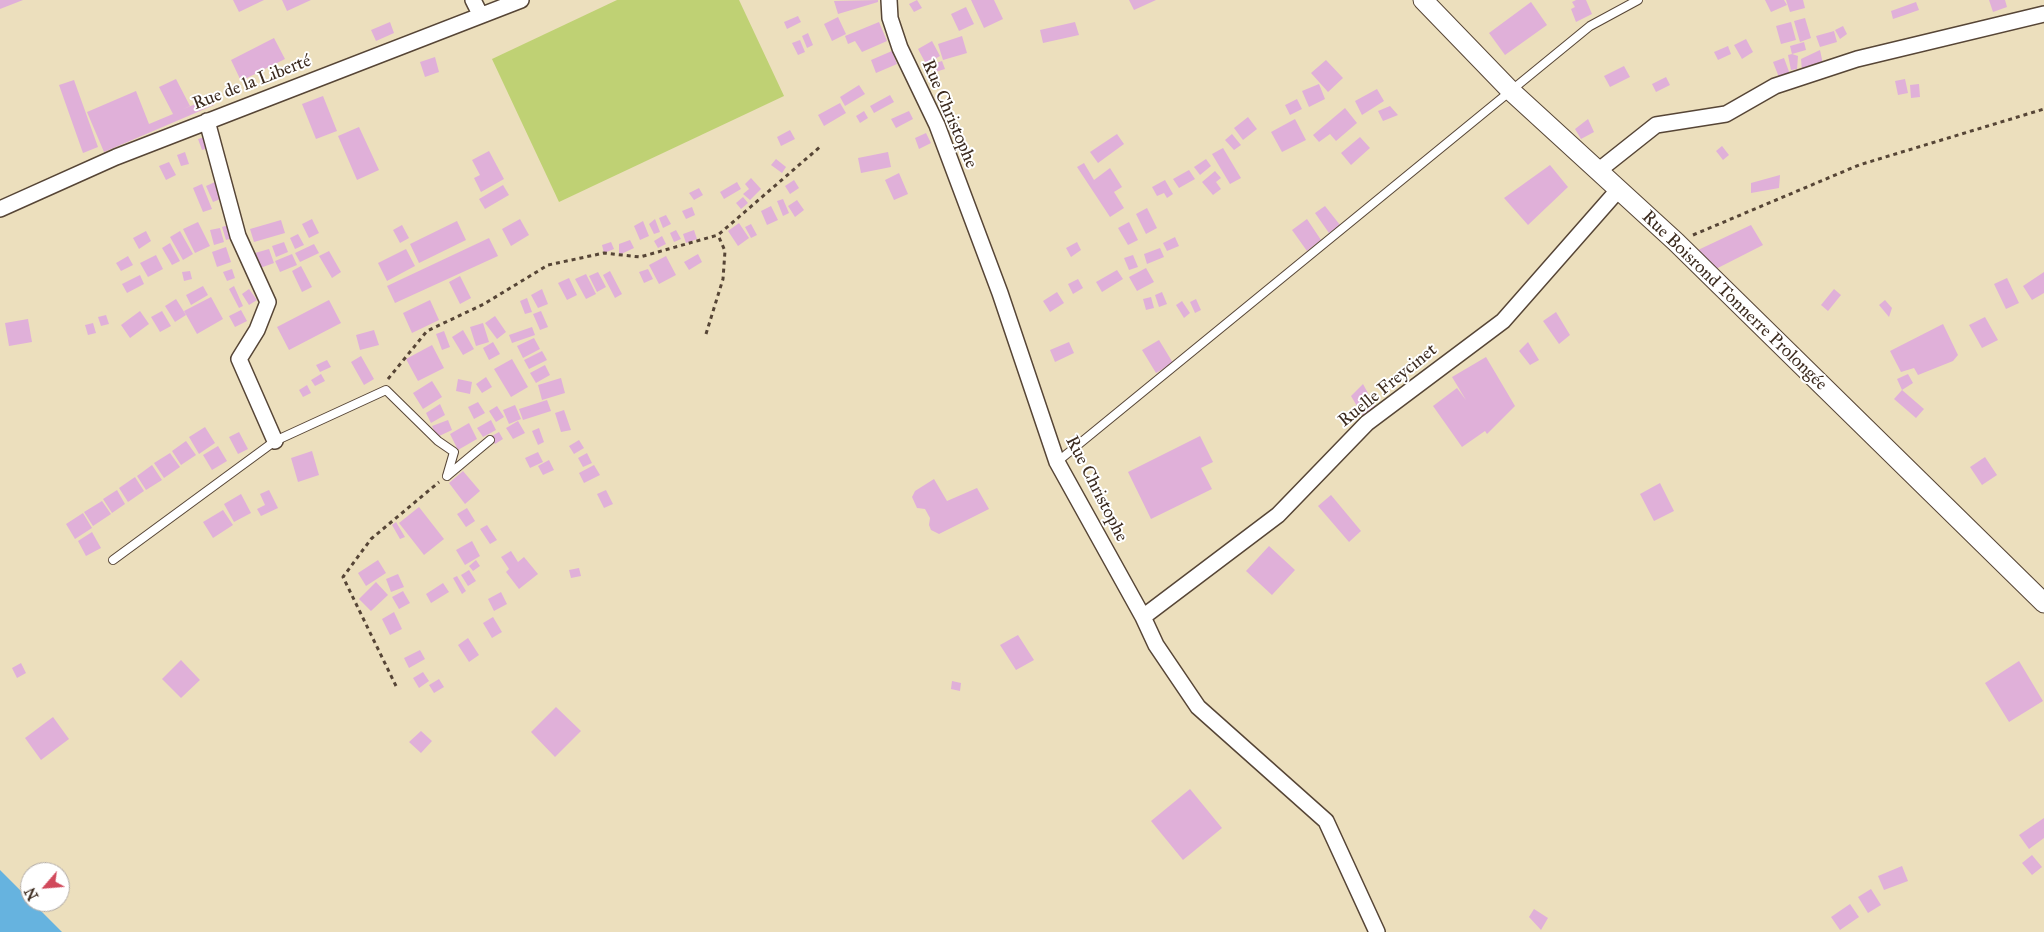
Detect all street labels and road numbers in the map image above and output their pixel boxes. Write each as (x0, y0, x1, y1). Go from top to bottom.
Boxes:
street label: Rue de la Liberté (190, 50, 314, 116)
street label: Rue Christophe (916, 56, 982, 172)
street label: Rue Boisrond Tonnerre Prolongée (1637, 207, 1831, 395)
street label: Ruelle Freycinet (1334, 340, 1442, 432)
street label: Rue Christophe (1060, 432, 1132, 546)

